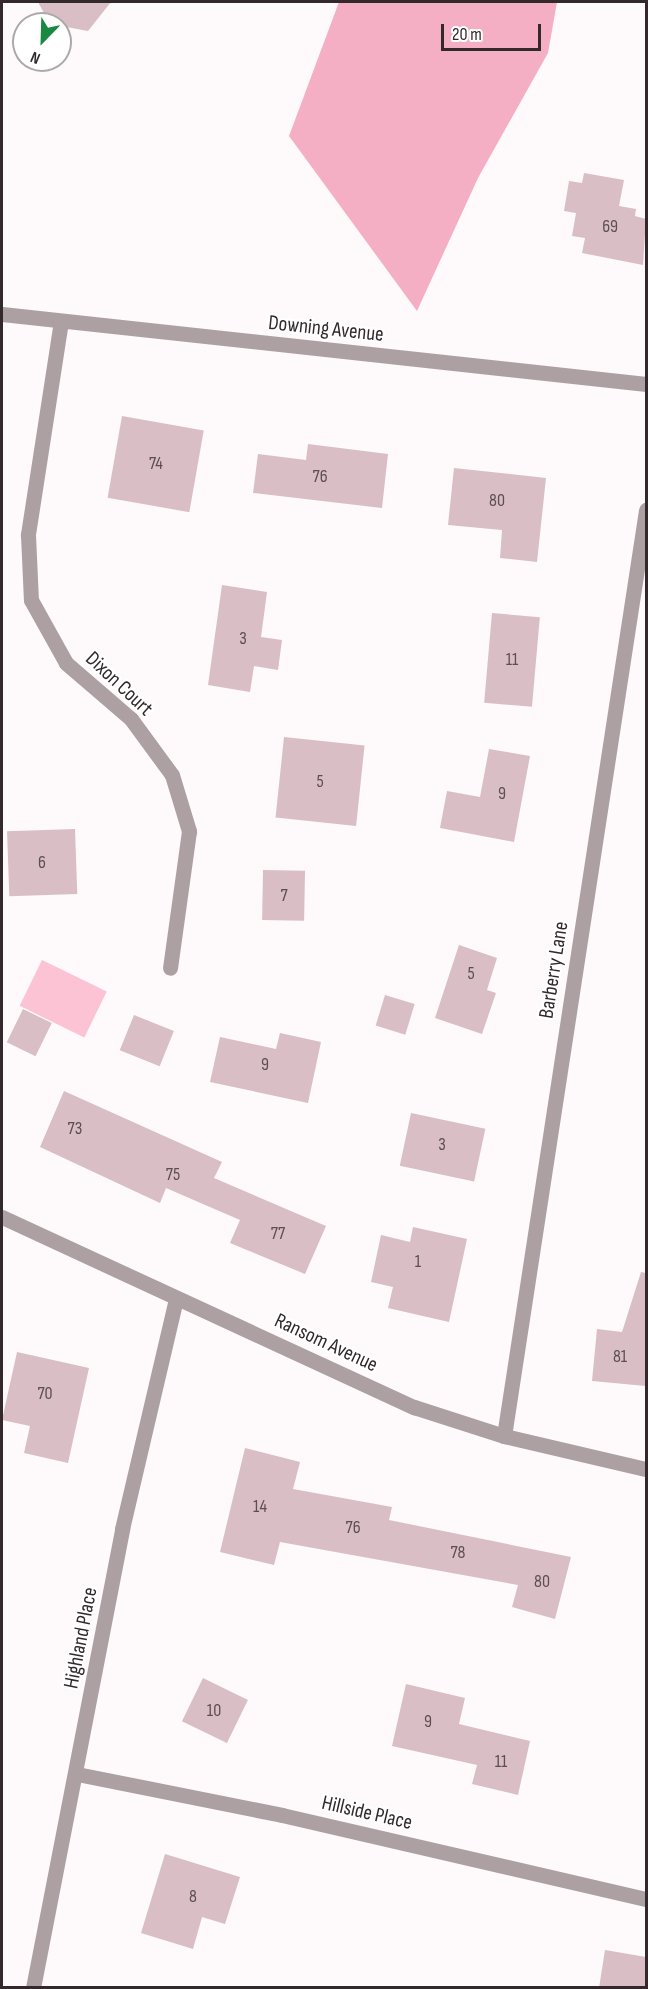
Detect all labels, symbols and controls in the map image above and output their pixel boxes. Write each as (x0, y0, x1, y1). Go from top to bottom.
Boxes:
north arrow (12, 12, 72, 72)
scale bar (444, 12, 544, 50)
text: 20 m (452, 24, 482, 45)
text: N (28, 47, 43, 68)
house number: 69 (602, 216, 618, 238)
street label: Downing Avenue (267, 310, 385, 348)
house number: 74 (149, 453, 163, 475)
house number: 76 (312, 466, 328, 488)
house number: 80 (489, 490, 505, 512)
house number: 3 (239, 628, 247, 650)
street label: Dixon Court (80, 646, 158, 722)
house number: 11 (506, 649, 518, 671)
house number: 5 (316, 771, 324, 793)
house number: 9 (498, 783, 506, 805)
house number: 6 (38, 852, 46, 874)
house number: 7 (280, 885, 288, 907)
street label: Barberry Lane (534, 920, 574, 1020)
house number: 5 (467, 963, 475, 985)
house number: 9 (261, 1054, 269, 1076)
house number: 73 (68, 1118, 82, 1140)
house number: 3 (438, 1134, 446, 1156)
house number: 75 (166, 1164, 180, 1186)
house number: 77 (271, 1223, 285, 1245)
house number: 1 (415, 1251, 421, 1273)
street label: Ransom Avenue (270, 1308, 382, 1378)
house number: 81 (613, 1346, 627, 1368)
house number: 70 (37, 1383, 53, 1405)
house number: 14 (253, 1496, 267, 1518)
house number: 76 (345, 1517, 361, 1539)
house number: 78 (450, 1542, 466, 1564)
house number: 80 (534, 1571, 550, 1593)
street label: Highland Place (59, 1585, 103, 1691)
house number: 10 (207, 1700, 221, 1722)
house number: 9 (424, 1711, 432, 1733)
house number: 11 (495, 1751, 507, 1773)
street label: Hillside Place (319, 1790, 415, 1836)
house number: 8 (189, 1886, 197, 1908)

